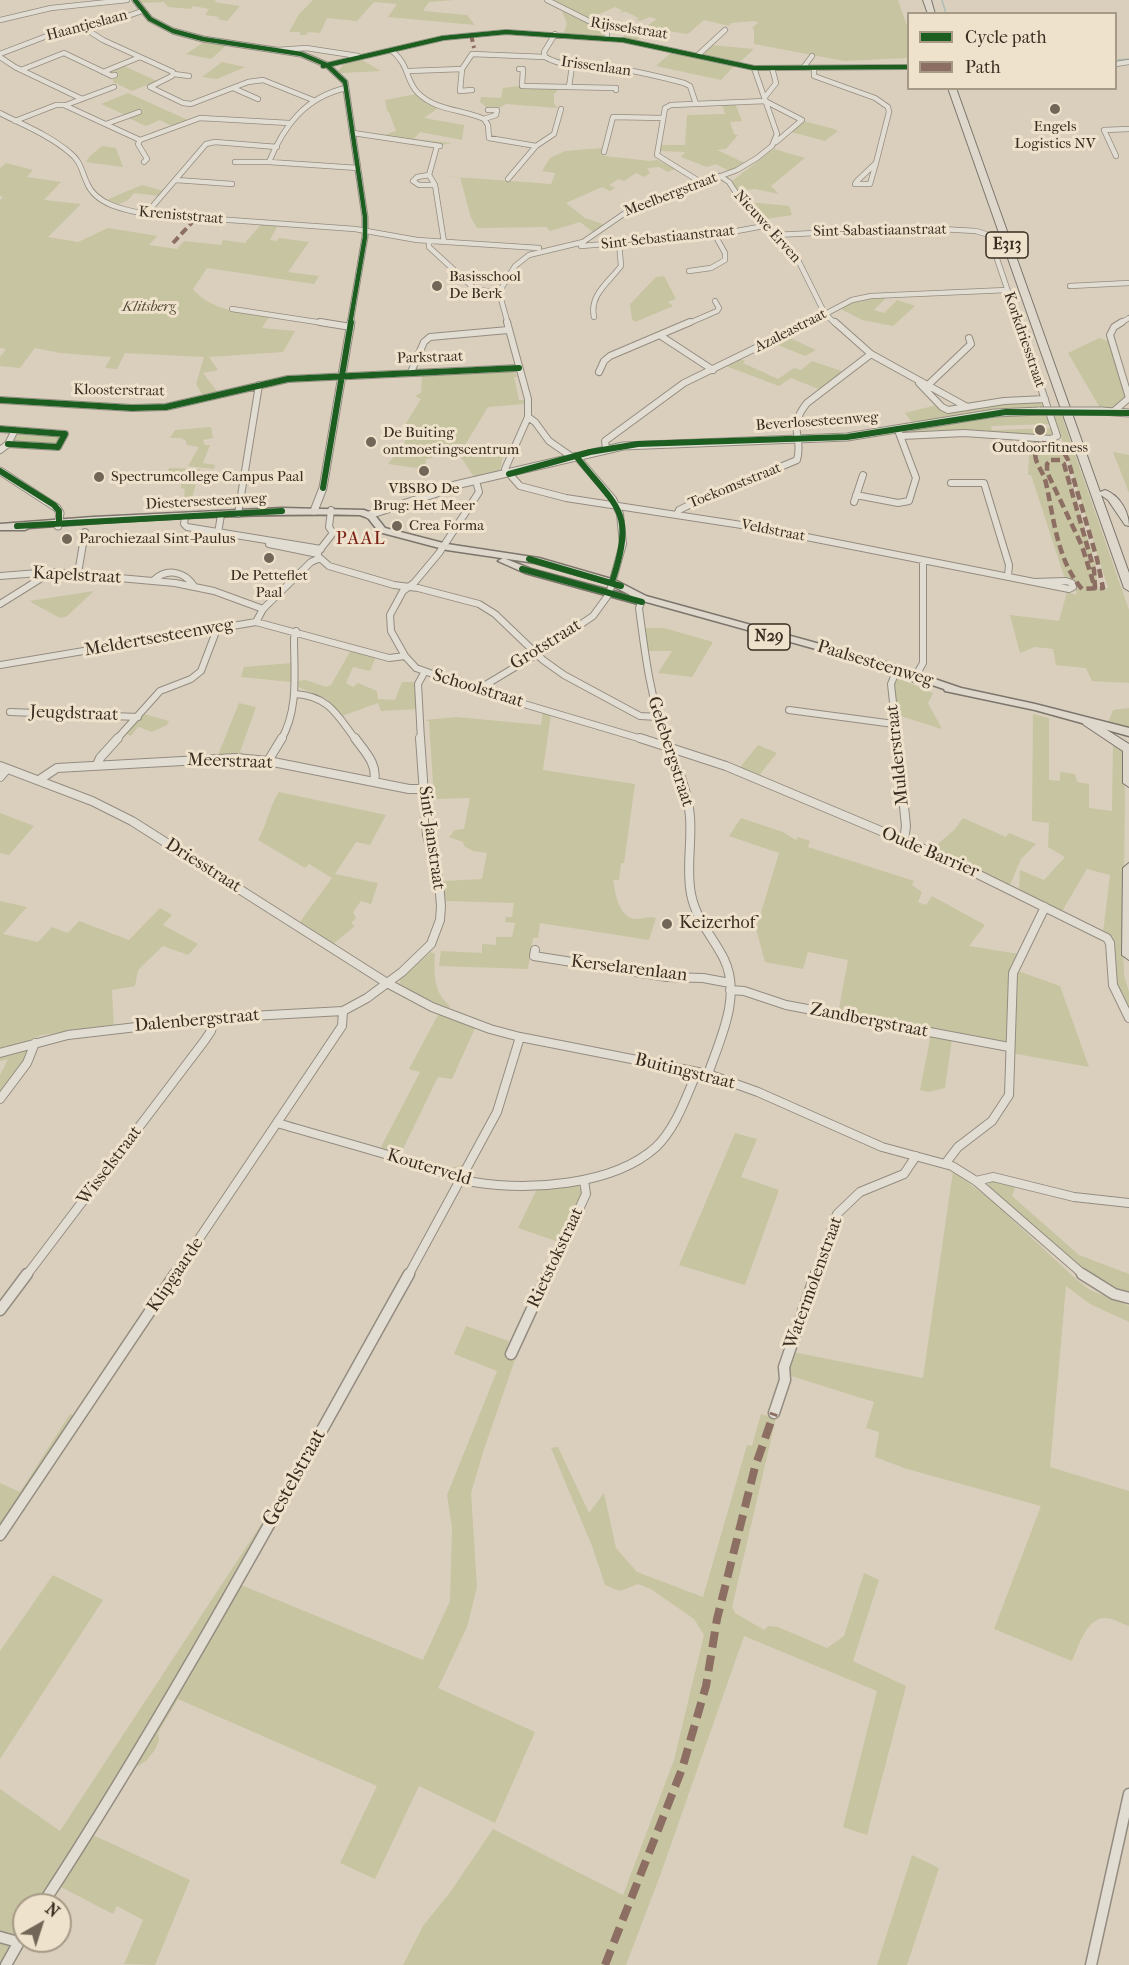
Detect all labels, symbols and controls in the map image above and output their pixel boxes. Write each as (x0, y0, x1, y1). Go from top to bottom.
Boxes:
street label: Haantjeslaan (45, 7, 129, 45)
legend (907, 12, 1117, 90)
street label: Rijsselstraat (589, 14, 669, 44)
text: Cycle path (965, 27, 1046, 48)
street label: Irissenlaan (560, 53, 632, 81)
text: Path (965, 57, 1001, 78)
marker: Engels Logistics NV (1048, 102, 1062, 116)
place label: Engels Logistics NV (1014, 118, 1096, 153)
street label: Meelbergstraat (622, 169, 720, 221)
street label: Nieuwe Erven (730, 187, 804, 267)
street label: Kreniststraat (138, 203, 224, 229)
street label: Sint-Sabastiaanstraat (813, 221, 947, 241)
street label: Sint-Sebastiaanstraat (600, 222, 736, 254)
road number: E313 (986, 232, 1028, 258)
place label: Basisschool De Berk (449, 268, 521, 303)
marker: Basisschool De Berk (430, 279, 444, 293)
street label: Korkdriesstraat (999, 290, 1049, 390)
park label: Klitsberg (122, 298, 176, 316)
street label: Azaleastraat (752, 305, 830, 357)
street label: Parkstraat (397, 348, 463, 368)
street label: Kloosterstraat (73, 381, 165, 401)
street label: Beverlosesteenweg (755, 409, 879, 435)
marker: Outdoorfitness (1033, 423, 1047, 437)
place label: De Buiting ontmoetingscentrum (383, 424, 519, 459)
marker: De Buiting ontmoetingscentrum (364, 435, 378, 449)
place label: Outdoorfitness (992, 439, 1088, 457)
street label: Toekomststraat (686, 459, 784, 513)
marker: VBSBO De Brug: Het Meer (417, 464, 431, 478)
place label: Spectrumcollege Campus Paal (111, 468, 304, 486)
marker: Spectrumcollege Campus Paal (92, 470, 106, 484)
place label: VBSBO De Brug: Het Meer (373, 480, 475, 515)
street label: Diestersesteenweg (145, 490, 267, 514)
street label: Veldstraat (739, 516, 807, 546)
place label: Crea Forma (409, 517, 484, 535)
marker: Crea Forma (390, 519, 404, 533)
district label: PAAL (336, 529, 386, 551)
place label: Parochiezaal Sint-Paulus (79, 530, 236, 548)
marker: Parochiezaal Sint-Paulus (60, 532, 74, 546)
marker: De Petteflet Paal (262, 551, 276, 565)
street label: Kapelstraat (32, 563, 122, 589)
place label: De Petteflet Paal (230, 567, 308, 602)
street label: Meldertsesteenweg (83, 614, 235, 662)
street label: Grotstraat (507, 615, 585, 675)
road number: N29 (748, 624, 790, 650)
street label: Paalsesteenweg (814, 636, 936, 692)
street label: Schoolstraat (430, 665, 526, 713)
street label: Gelebergstraat (642, 694, 698, 810)
street label: Jeugdstraat (29, 702, 119, 726)
street label: Mulderstraat (882, 703, 914, 807)
street label: Meerstraat (187, 750, 273, 774)
street label: Sint-Janstraat (413, 785, 449, 891)
street label: Oude Barrier (878, 823, 982, 883)
street label: Driesstraat (161, 834, 245, 898)
place label: Keizerhof (679, 913, 755, 935)
marker: Keizerhof (660, 917, 674, 931)
street label: Kerselarenlaan (570, 951, 688, 987)
street label: Zandbergstraat (808, 999, 930, 1043)
street label: Dalenbergstraat (134, 1005, 260, 1037)
street label: Buitingstraat (633, 1049, 737, 1095)
street label: Wisselstraat (73, 1122, 147, 1210)
street label: Kouterveld (384, 1145, 474, 1191)
street label: Rietstokstraat (523, 1204, 589, 1312)
street label: Watermolenstraat (780, 1214, 848, 1352)
street label: Klipgaarde (143, 1234, 209, 1316)
street label: Gestelstraat (258, 1425, 332, 1531)
north arrow (12, 1893, 72, 1953)
text: N (42, 1899, 63, 1921)

